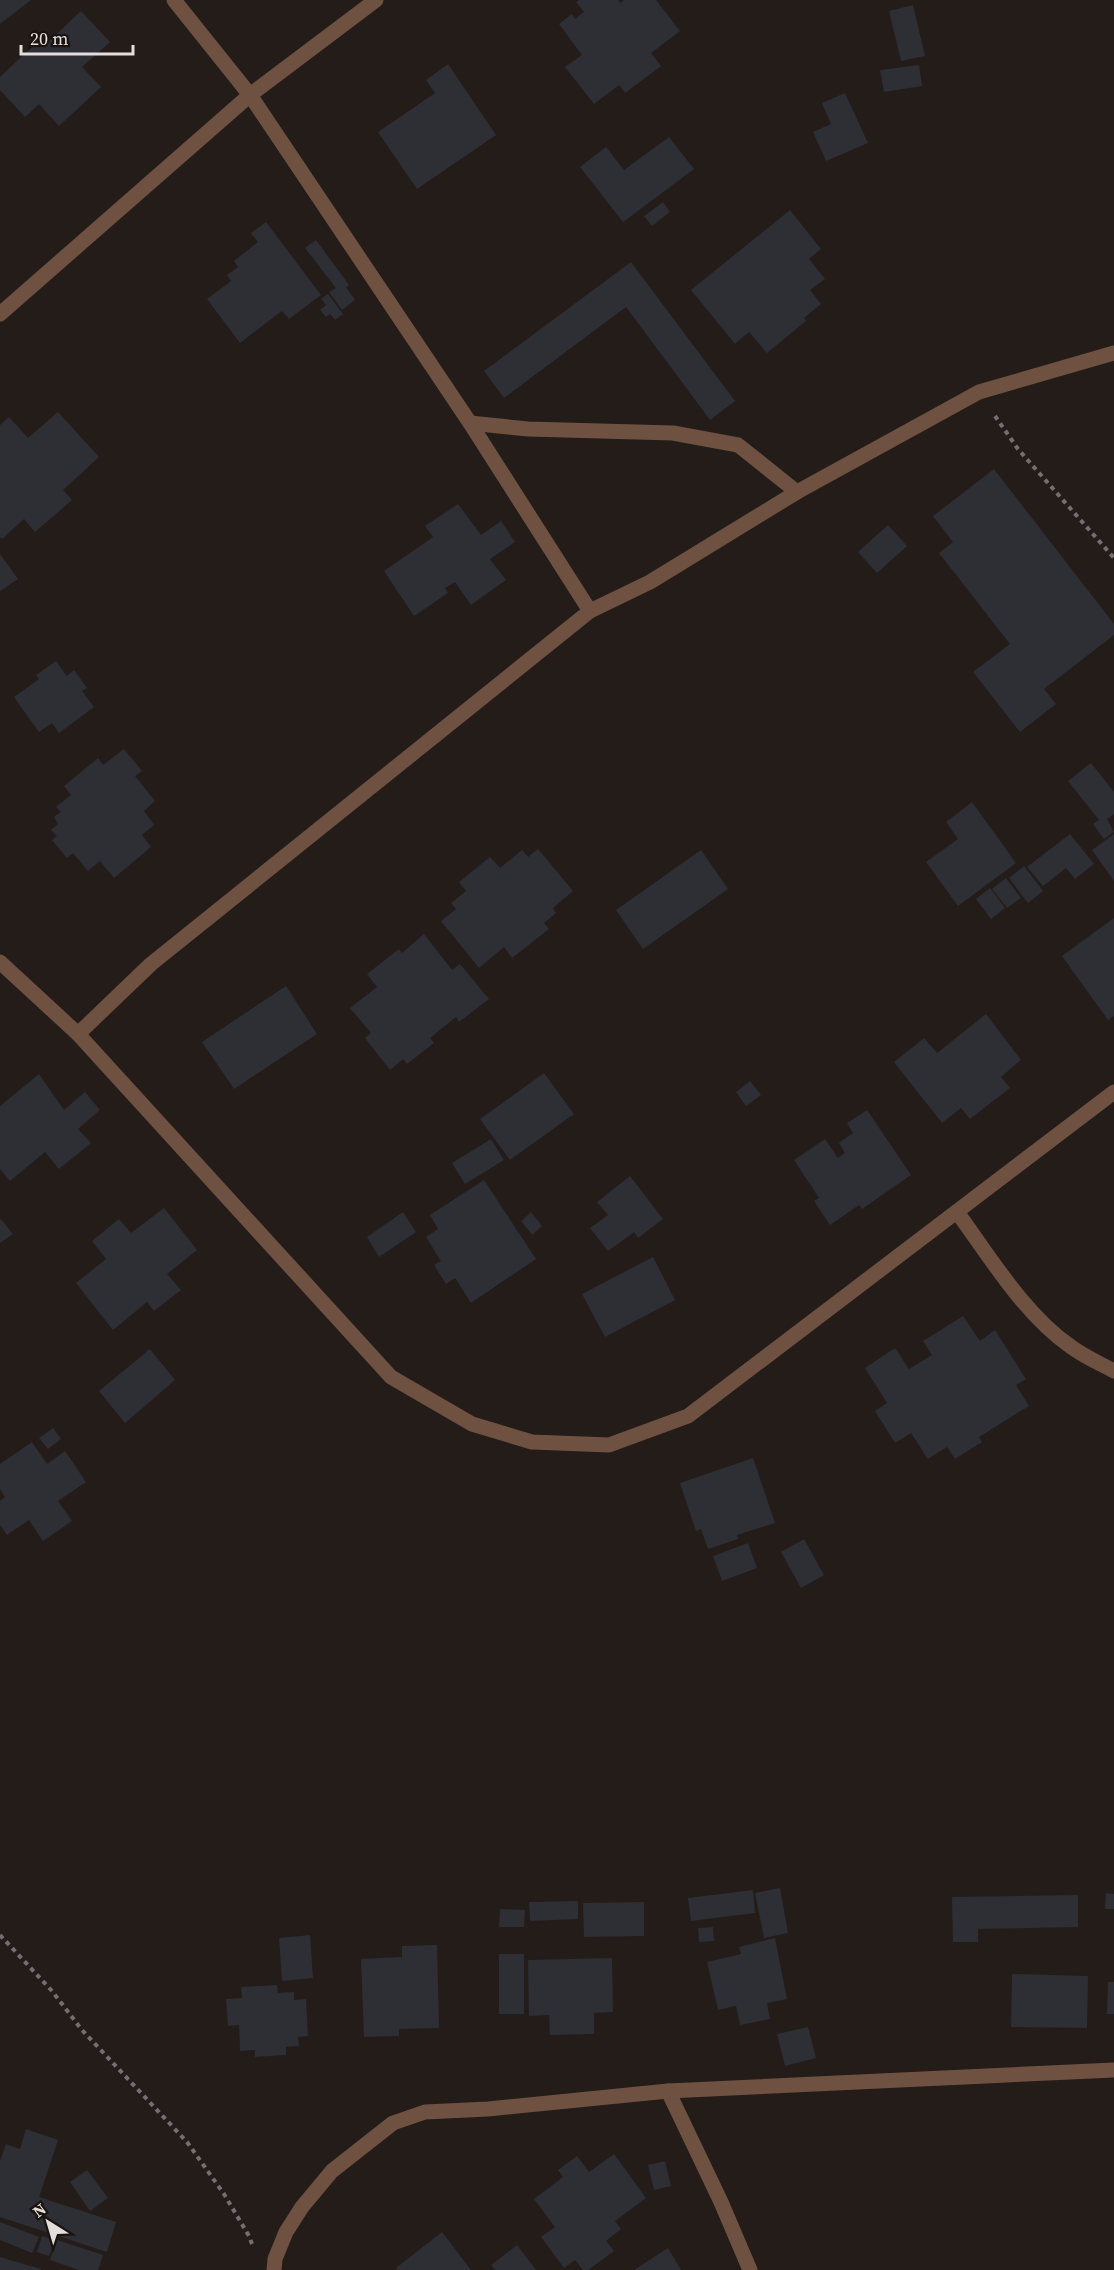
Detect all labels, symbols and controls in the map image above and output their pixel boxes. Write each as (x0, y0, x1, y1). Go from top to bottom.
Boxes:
scale bar (21, 18, 134, 56)
text: 20 m (30, 26, 68, 51)
north arrow (18, 2192, 78, 2252)
text: N (28, 2198, 51, 2222)

